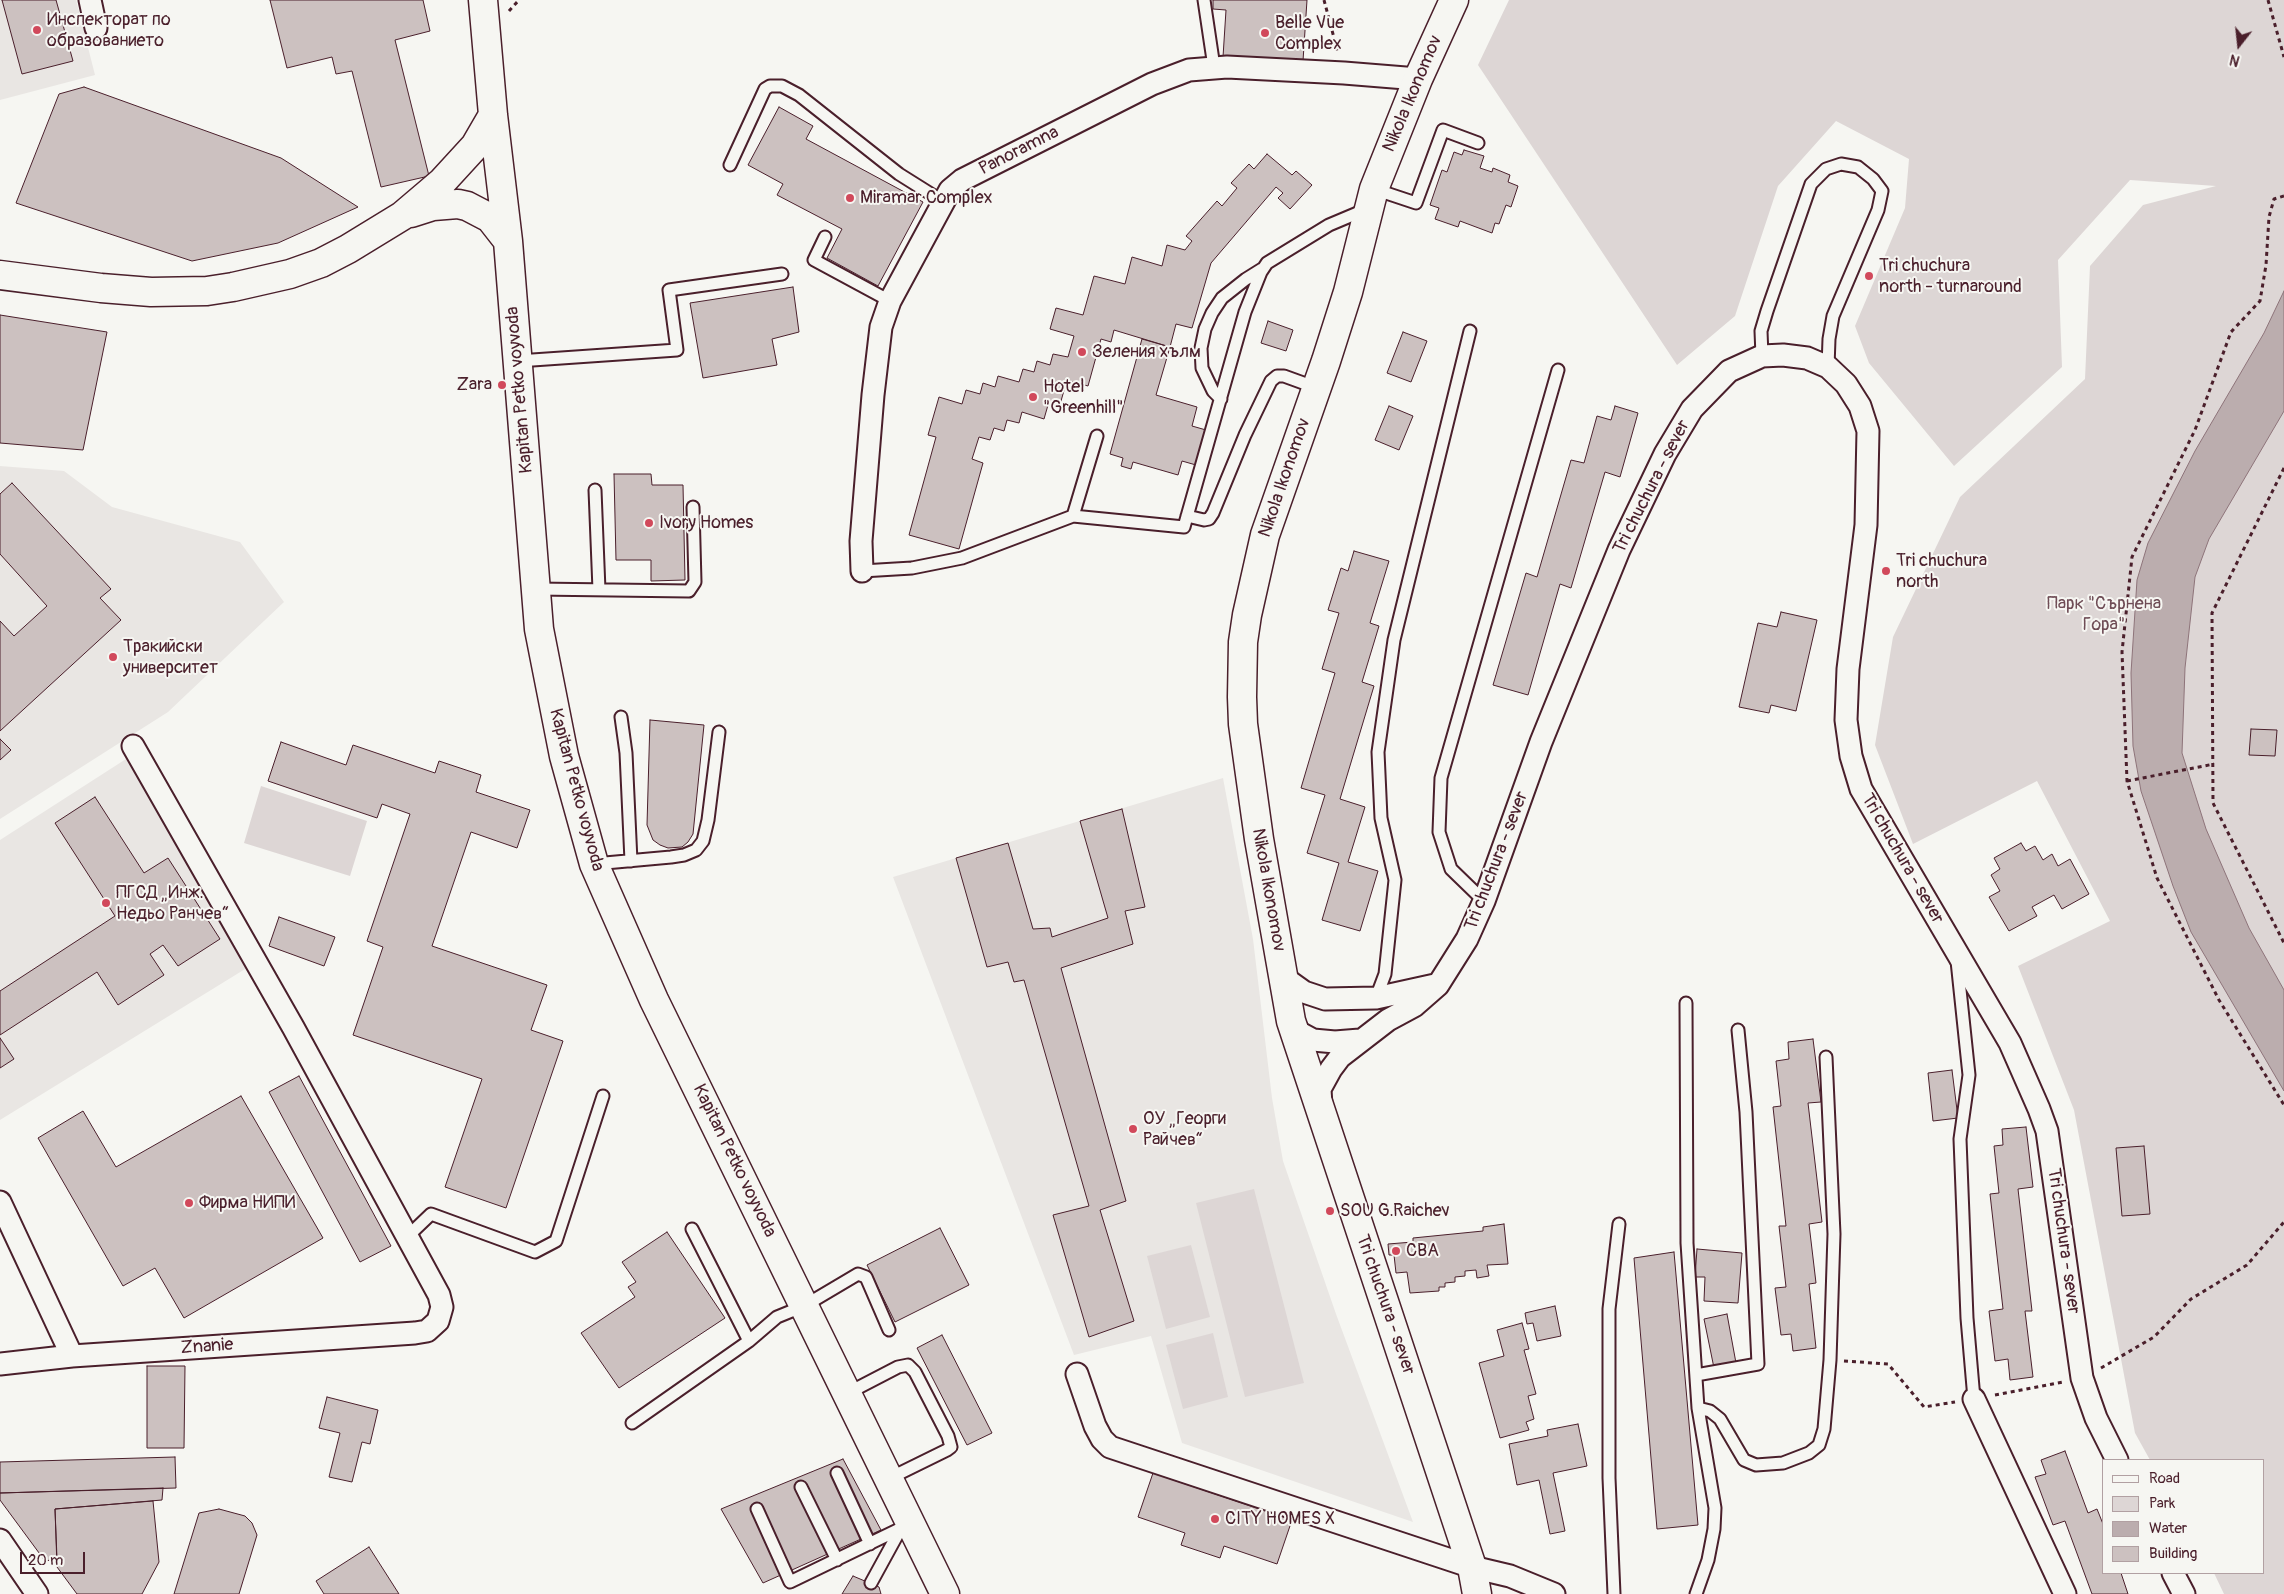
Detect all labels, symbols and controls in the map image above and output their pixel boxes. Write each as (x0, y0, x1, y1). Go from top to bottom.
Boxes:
place label: Инспекторат по образованието (47, 9, 171, 52)
place label: Belle Vue Complex (1275, 12, 1344, 54)
north arrow (2214, 20, 2264, 70)
marker: Инспекторат по образованието (31, 24, 43, 36)
marker: Belle Vue Complex (1259, 27, 1271, 39)
street label: Nikola Ikonomov (1379, 32, 1447, 156)
text: N (2228, 50, 2242, 69)
street label: Panoramna (976, 122, 1062, 180)
place label: Miramar Complex (860, 187, 993, 209)
marker: Miramar Complex (844, 192, 856, 204)
place label: Tri chuchura north - turnaround (1879, 255, 2022, 298)
marker: Tri chuchura north - turnaround (1863, 270, 1875, 282)
street label: Kapitan Petko voyvoda (502, 306, 538, 474)
place label: Зеления хълм (1092, 341, 1201, 363)
marker: Зеления хълм (1076, 346, 1088, 358)
place label: Zara (457, 374, 492, 396)
place label: Hotel "Greenhill" (1043, 376, 1124, 418)
marker: Zara (496, 379, 508, 391)
marker: Hotel "Greenhill" (1027, 391, 1039, 403)
street label: Nikola Ikonomov (1255, 416, 1315, 540)
street label: Tri chuchura - sever (1609, 417, 1695, 557)
place label: Ivory Homes (659, 512, 753, 534)
marker: Ivory Homes (643, 517, 655, 529)
place label: Tri chuchura north (1896, 550, 1987, 592)
marker: Tri chuchura north (1880, 565, 1892, 577)
park label: Парк "Сърнена Гора" (2047, 593, 2161, 636)
place label: Тракийски университет (123, 636, 218, 679)
marker: Тракийски университет (107, 651, 119, 663)
street label: Kapitan Petko voyvoda (544, 706, 608, 874)
street label: Tri chuchura - sever (1461, 789, 1533, 933)
street label: Tri chuchura - sever (1856, 790, 1948, 928)
street label: Nikola Ikonomov (1247, 827, 1289, 953)
place label: ПГСД „Инж. Недьо Ранчев“ (116, 882, 229, 924)
marker: ПГСД „Инж. Недьо Ранчев“ (100, 897, 112, 909)
street label: Kapitan Petko voyvoda (688, 1081, 780, 1241)
place label: ОУ „Георги Райчев“ (1143, 1108, 1226, 1150)
marker: ОУ „Георги Райчев“ (1127, 1123, 1139, 1135)
street label: Tri chuchura - sever (2042, 1167, 2084, 1315)
place label: Фирма НИПИ (199, 1192, 295, 1214)
marker: Фирма НИПИ (183, 1197, 195, 1209)
place label: SOU G.Raichev (1340, 1200, 1450, 1222)
marker: SOU G.Raichev (1324, 1205, 1336, 1217)
street label: Tri chuchura - sever (1351, 1232, 1419, 1378)
place label: CBA (1406, 1240, 1439, 1262)
marker: CBA (1390, 1245, 1402, 1257)
street label: Znanie (180, 1334, 234, 1360)
legend (2102, 1459, 2264, 1574)
text: Road (2149, 1469, 2180, 1488)
text: Park (2149, 1494, 2175, 1513)
place label: CITY HOMES X (1225, 1508, 1335, 1530)
marker: CITY HOMES X (1209, 1513, 1221, 1525)
text: Water (2149, 1519, 2187, 1538)
scale bar (22, 1542, 88, 1574)
text: Building (2149, 1544, 2197, 1563)
text: 20 m (28, 1551, 63, 1570)

